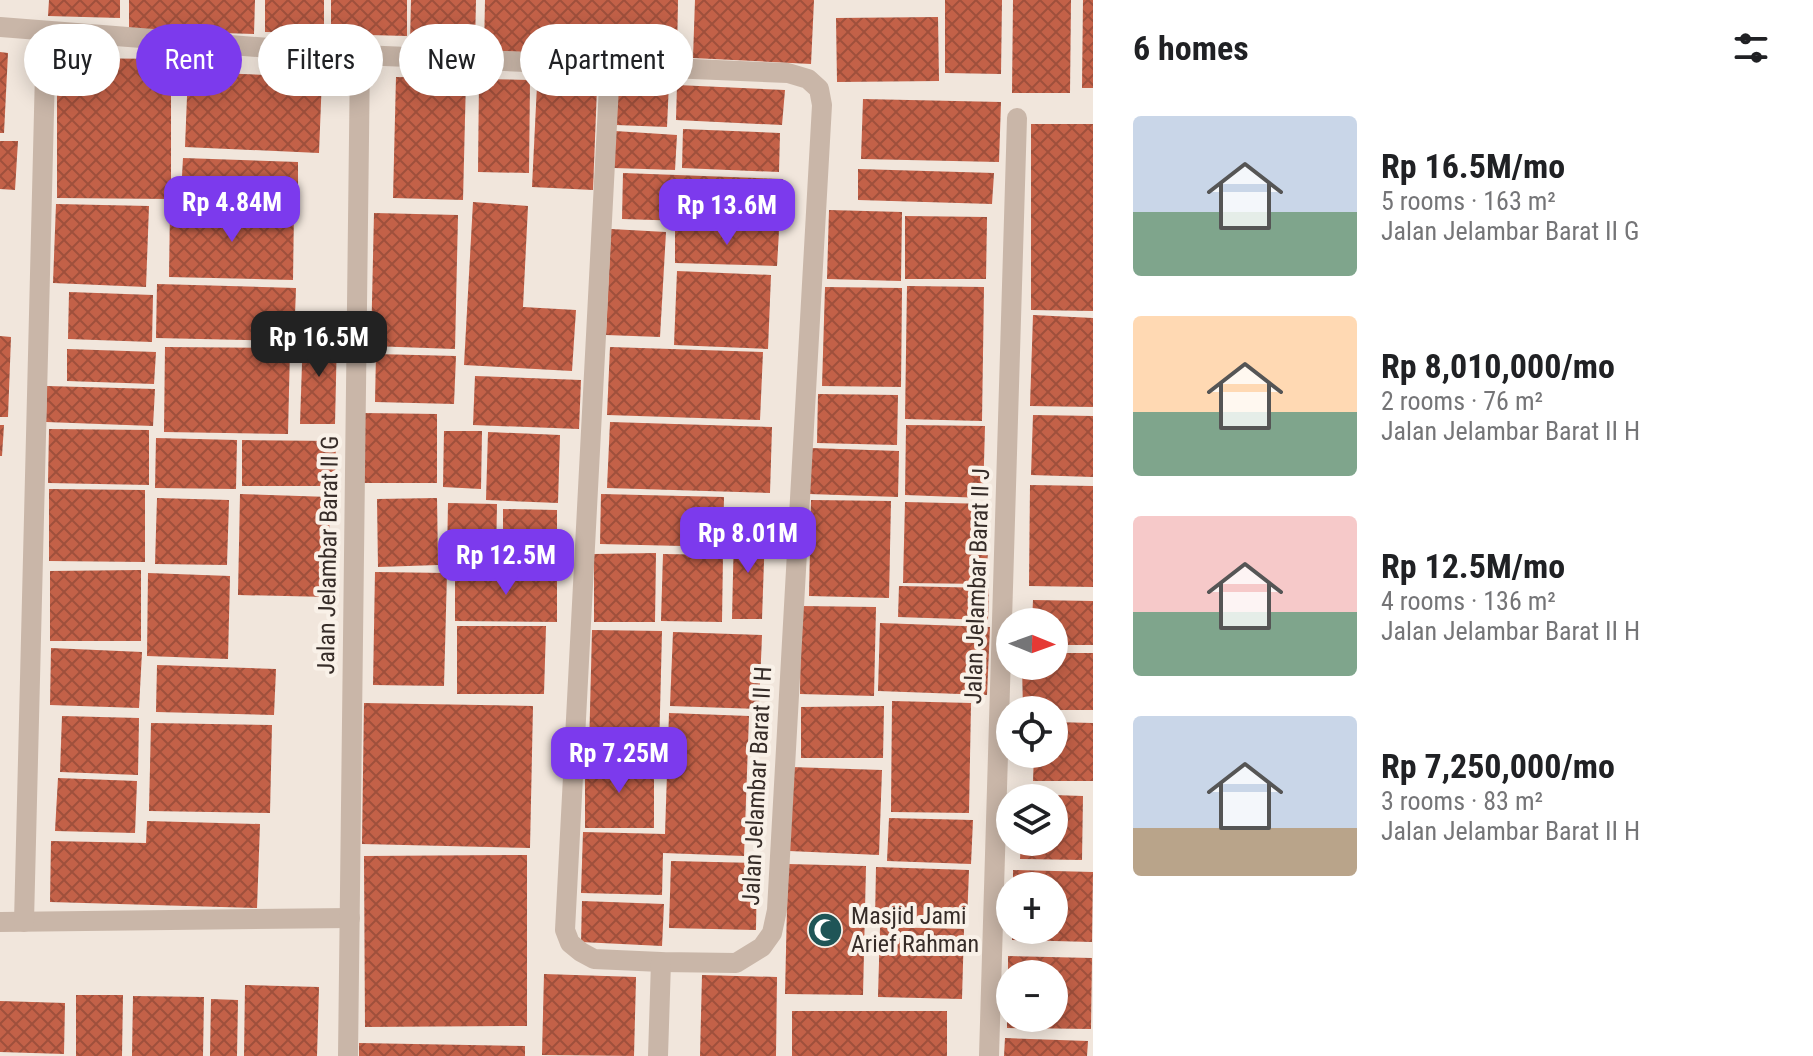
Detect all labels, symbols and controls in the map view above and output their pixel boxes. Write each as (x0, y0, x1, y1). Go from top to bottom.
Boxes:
chip: Buy (24, 24, 120, 96)
chip: Rent (136, 24, 242, 96)
chip: Filters (258, 24, 383, 96)
chip: New (399, 24, 504, 96)
chip: Apartment (520, 24, 693, 96)
icon: filters (1729, 26, 1773, 70)
text: 6 homes (1133, 28, 1249, 68)
text: Rp 16.5M/mo (1381, 146, 1565, 186)
icon: home (1197, 148, 1293, 244)
pin: Rp 4.84M (149, 176, 315, 244)
pin: Rp 13.6M (644, 179, 810, 247)
text: 5 rooms · 163 m² (1381, 186, 1556, 216)
text: Rp 4.84M (182, 187, 282, 217)
text: Rp 13.6M (677, 190, 777, 220)
text: Jalan Jelambar Barat II G (1381, 216, 1639, 246)
pin: Rp 16.5M (236, 311, 402, 379)
text: Rp 16.5M (269, 322, 369, 352)
text: Rp 8,010,000/mo (1381, 346, 1615, 386)
icon: home (1197, 348, 1293, 444)
text: 2 rooms · 76 m² (1381, 386, 1543, 416)
text: Jalan Jelambar Barat II H (1381, 416, 1640, 446)
street label: Jalan Jelambar Barat II G (312, 436, 344, 674)
street label: Jalan Jelambar Barat II J (959, 468, 995, 704)
pin: Rp 8.01M (665, 507, 831, 575)
text: Rp 8.01M (698, 518, 798, 548)
pin: Rp 12.5M (423, 529, 589, 597)
text: Rp 12.5M (456, 540, 556, 570)
text: Rp 12.5M/mo (1381, 546, 1565, 586)
icon: home (1197, 548, 1293, 644)
text: 4 rooms · 136 m² (1381, 586, 1556, 616)
north arrow (996, 608, 1068, 680)
map controls (996, 608, 1068, 1032)
text: Jalan Jelambar Barat II H (1381, 616, 1640, 646)
street label: Jalan Jelambar Barat II H (737, 666, 777, 906)
button: locate (996, 696, 1068, 768)
pin: Rp 7.25M (536, 727, 702, 795)
text: Rp 7.25M (569, 738, 669, 768)
text: Rp 7,250,000/mo (1381, 746, 1615, 786)
icon: home (1197, 748, 1293, 844)
button: layers (996, 784, 1068, 856)
text: 3 rooms · 83 m² (1381, 786, 1543, 816)
text: Jalan Jelambar Barat II H (1381, 816, 1640, 846)
button: + (996, 872, 1068, 944)
place label: Masjid Jami Arief Rahman (851, 902, 979, 958)
mosque icon: Masjid Jami Arief Rahman (806, 911, 844, 949)
button: − (996, 960, 1068, 1032)

